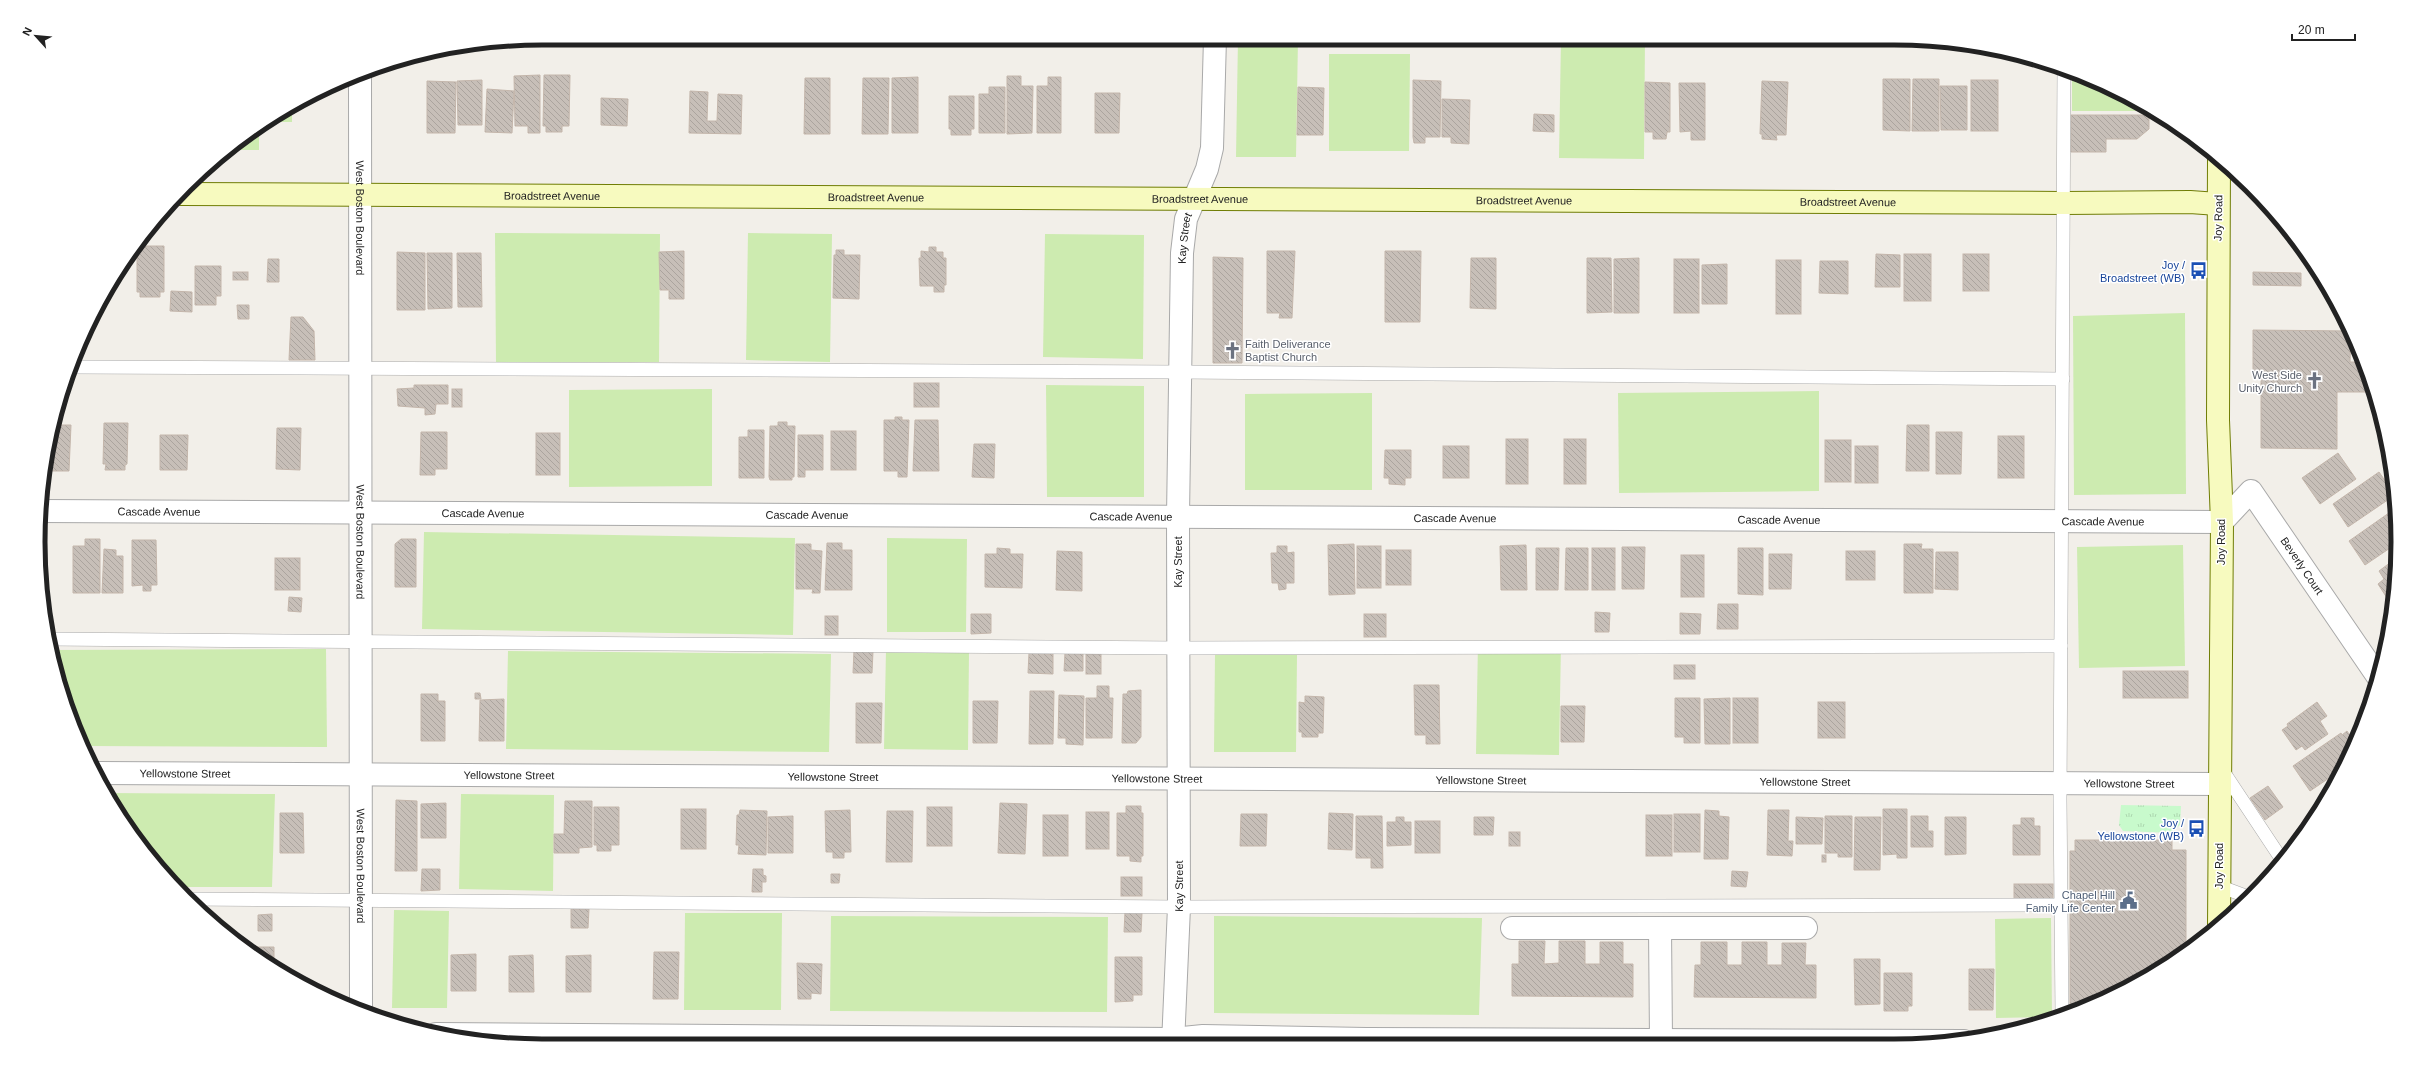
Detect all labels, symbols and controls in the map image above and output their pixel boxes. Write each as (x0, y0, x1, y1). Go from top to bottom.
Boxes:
north arrow (16, 16, 56, 56)
scale bar (2292, 16, 2355, 42)
text: 20 m (2298, 23, 2325, 37)
text: N (20, 25, 34, 38)
street label: West Boston Boulevard (354, 161, 366, 275)
street label: Broadstreet Avenue (504, 190, 600, 202)
street label: Broadstreet Avenue (828, 191, 924, 204)
street label: Broadstreet Avenue (1152, 193, 1248, 205)
street label: Broadstreet Avenue (1476, 194, 1572, 207)
street label: Joy Road (2212, 195, 2224, 241)
street label: Broadstreet Avenue (1800, 196, 1896, 208)
street label: Kay Street (1176, 211, 1194, 264)
place label: Joy / Broadstreet (WB) (2100, 259, 2186, 284)
bus stop icon: Joy / Broadstreet (WB) (2188, 261, 2208, 281)
place label: Faith Deliverance Baptist Church (1245, 338, 1331, 363)
church icon: Faith Deliverance Baptist Church (1222, 340, 1242, 360)
place label: West Side Unity Church (2238, 369, 2302, 394)
church icon: West Side Unity Church (2305, 371, 2325, 391)
street label: West Boston Boulevard (354, 485, 367, 599)
street label: Cascade Avenue (117, 505, 201, 518)
street label: Cascade Avenue (441, 507, 525, 519)
street label: Cascade Avenue (765, 509, 849, 521)
street label: Cascade Avenue (1089, 510, 1173, 523)
street label: Cascade Avenue (1413, 512, 1497, 524)
street label: Cascade Avenue (1737, 514, 1821, 526)
street label: Cascade Avenue (2061, 515, 2145, 528)
street label: Joy Road (2215, 519, 2227, 565)
street label: Beverly Court (2278, 535, 2326, 597)
street label: Kay Street (1172, 536, 1184, 588)
street label: Yellowstone Street (140, 767, 230, 780)
street label: Yellowstone Street (464, 769, 554, 781)
street label: Yellowstone Street (788, 771, 878, 783)
street label: Yellowstone Street (1112, 772, 1202, 785)
street label: Yellowstone Street (1436, 774, 1526, 786)
street label: Yellowstone Street (1760, 776, 1850, 788)
street label: Yellowstone Street (2084, 777, 2174, 790)
street label: West Boston Boulevard (355, 809, 367, 923)
place label: Joy / Yellowstone (WB) (2098, 817, 2185, 842)
bus stop icon: Joy / Yellowstone (WB) (2187, 819, 2207, 839)
street label: Joy Road (2213, 843, 2225, 889)
street label: Kay Street (1173, 860, 1185, 912)
place label: Chapel Hill Family Life Center (2026, 889, 2115, 914)
public building icon: Chapel Hill Family Life Center (2118, 891, 2138, 911)

